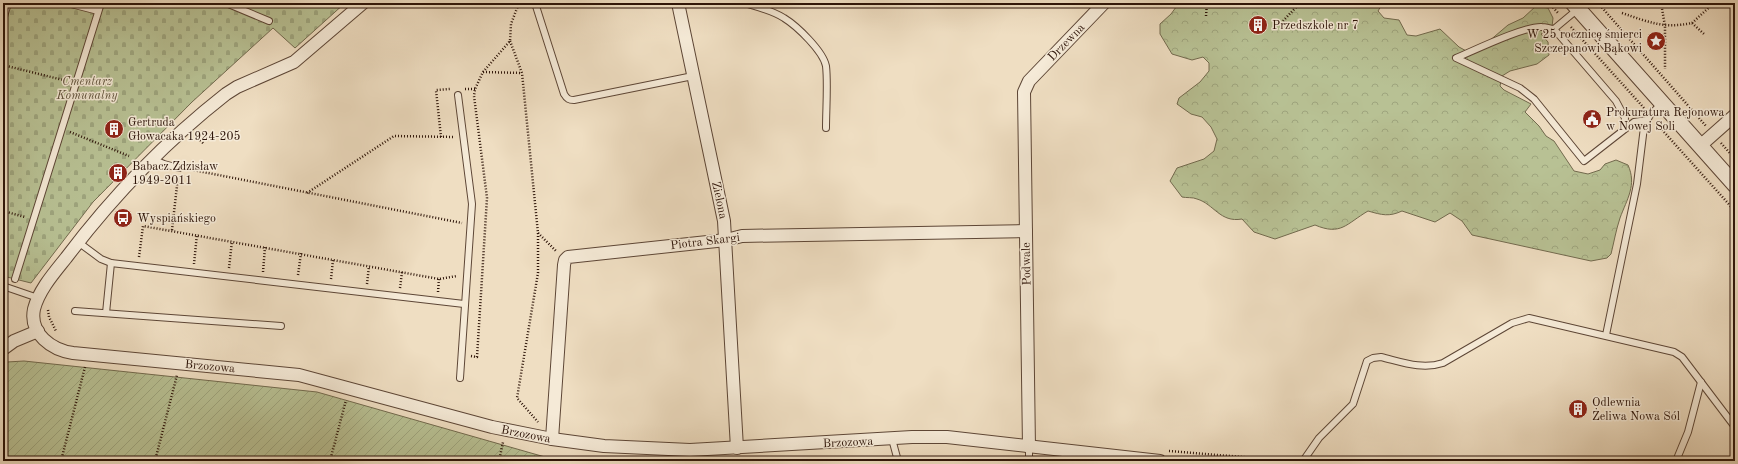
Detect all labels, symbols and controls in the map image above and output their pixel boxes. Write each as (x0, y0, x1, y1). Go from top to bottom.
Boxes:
building icon: Przedszkole nr 7 (1247, 14, 1269, 36)
place label: Przedszkole nr 7 (1272, 20, 1359, 32)
street label: Drzewna (1046, 22, 1087, 64)
place label: W 25 rocznicę śmierci Szczepanowi Bąkowi (1526, 28, 1642, 55)
place icon: W 25 rocznicę śmierci Szczepanowi Bąkowi (1645, 30, 1667, 52)
park label: Cmentarz Komunalny (56, 76, 118, 102)
place label: Prokuratura Rejonowa w Nowej Soli (1606, 107, 1724, 133)
public building icon: Prokuratura Rejonowa w Nowej Soli (1581, 108, 1603, 130)
place label: Gertruda Głowacaka 1924-205 (128, 117, 240, 143)
building icon: Gertruda Głowacaka 1924-205 (103, 118, 125, 140)
place label: Babacz Zdzisław 1949-2011 (132, 161, 219, 187)
building icon: Babacz Zdzisław 1949-2011 (107, 162, 129, 184)
street label: Zielona (709, 180, 729, 220)
bus stop icon: Wyspiańskiego (112, 207, 134, 229)
place label: Wyspiańskiego (137, 213, 216, 225)
street label: Piotra Skargi (670, 232, 741, 252)
street label: Podwale (1021, 242, 1033, 286)
street label: Brzozowa (184, 359, 236, 375)
place label: Odlewnia Żeliwa Nowa Sól (1592, 397, 1680, 423)
building icon: Odlewnia Żeliwa Nowa Sól (1567, 398, 1589, 420)
street label: Brzozowa (500, 424, 552, 446)
street label: Brzozowa (823, 436, 874, 450)

